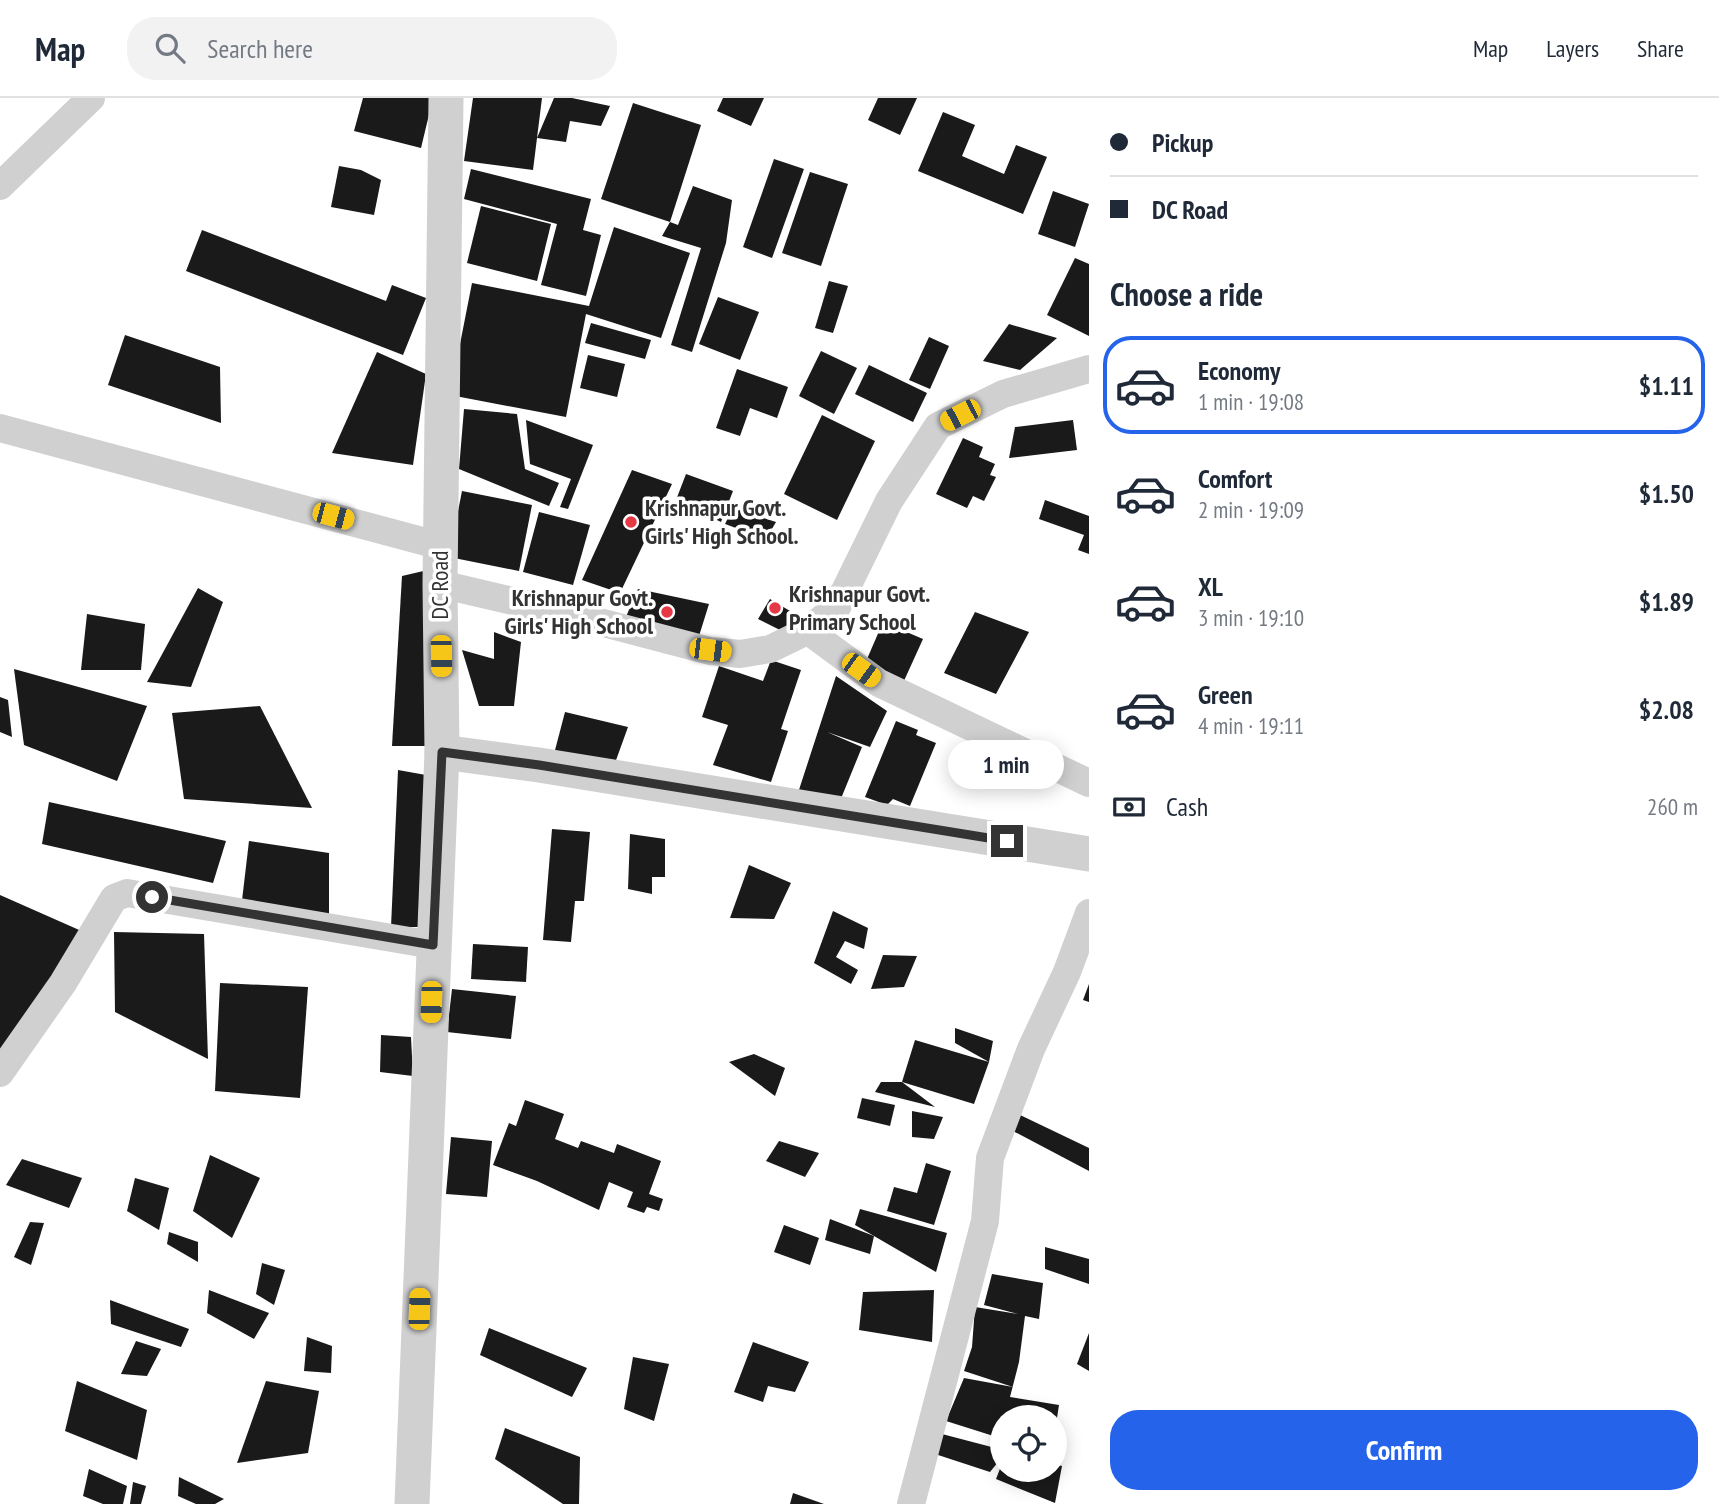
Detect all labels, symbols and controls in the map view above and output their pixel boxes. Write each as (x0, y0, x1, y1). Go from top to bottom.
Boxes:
search box (127, 17, 617, 80)
text: Map (35, 27, 85, 70)
icon: search (151, 29, 189, 67)
text: Search here (207, 32, 313, 65)
text: Map (1473, 33, 1508, 64)
text: Layers (1546, 33, 1599, 64)
text: Share (1637, 33, 1684, 64)
text: Pickup (1152, 126, 1213, 159)
text: DC Road (1152, 193, 1228, 226)
text: Choose a ride (1110, 273, 1263, 315)
icon: car (1114, 354, 1177, 417)
text: Economy (1198, 354, 1280, 387)
text: $1.11 (1639, 369, 1694, 402)
text: 1 min · 19:08 (1198, 387, 1304, 416)
car (937, 396, 984, 434)
icon: car (1114, 462, 1177, 525)
text: Comfort (1198, 462, 1272, 495)
text: $1.50 (1639, 477, 1694, 510)
place label: Krishnapur Govt. Girls' High School. (645, 492, 799, 551)
text: 2 min · 19:09 (1198, 495, 1304, 524)
car (310, 500, 357, 532)
marker: Krishnapur Govt. Girls' High School. (623, 514, 639, 530)
street label: DC Road (424, 551, 455, 619)
icon: car (1114, 570, 1177, 633)
text: XL (1198, 570, 1223, 603)
place label: Krishnapur Govt. Primary School (789, 578, 930, 637)
place label: Krishnapur Govt. Girls' High School (505, 582, 653, 641)
text: $1.89 (1639, 585, 1694, 618)
marker: Krishnapur Govt. Primary School (767, 600, 783, 616)
text: 3 min · 19:10 (1198, 603, 1304, 632)
marker: Krishnapur Govt. Girls' High School (659, 604, 675, 620)
car (431, 635, 452, 677)
car (688, 637, 733, 663)
car (838, 649, 885, 691)
icon: car (1114, 678, 1177, 741)
text: Green (1198, 678, 1253, 711)
text: $2.08 (1639, 693, 1694, 726)
text: 4 min · 19:11 (1198, 711, 1304, 740)
callout: 1 min (949, 740, 1065, 788)
text: 1 min (983, 750, 1029, 779)
icon: cash (1110, 788, 1148, 826)
text: Cash (1166, 790, 1208, 823)
text: 260 m (1647, 792, 1698, 821)
route end (991, 825, 1023, 857)
route start (136, 881, 168, 913)
car (420, 981, 443, 1023)
car (408, 1288, 431, 1330)
map controls (990, 1405, 1067, 1482)
button: locate (990, 1405, 1067, 1482)
button: Confirm (1110, 1410, 1698, 1490)

